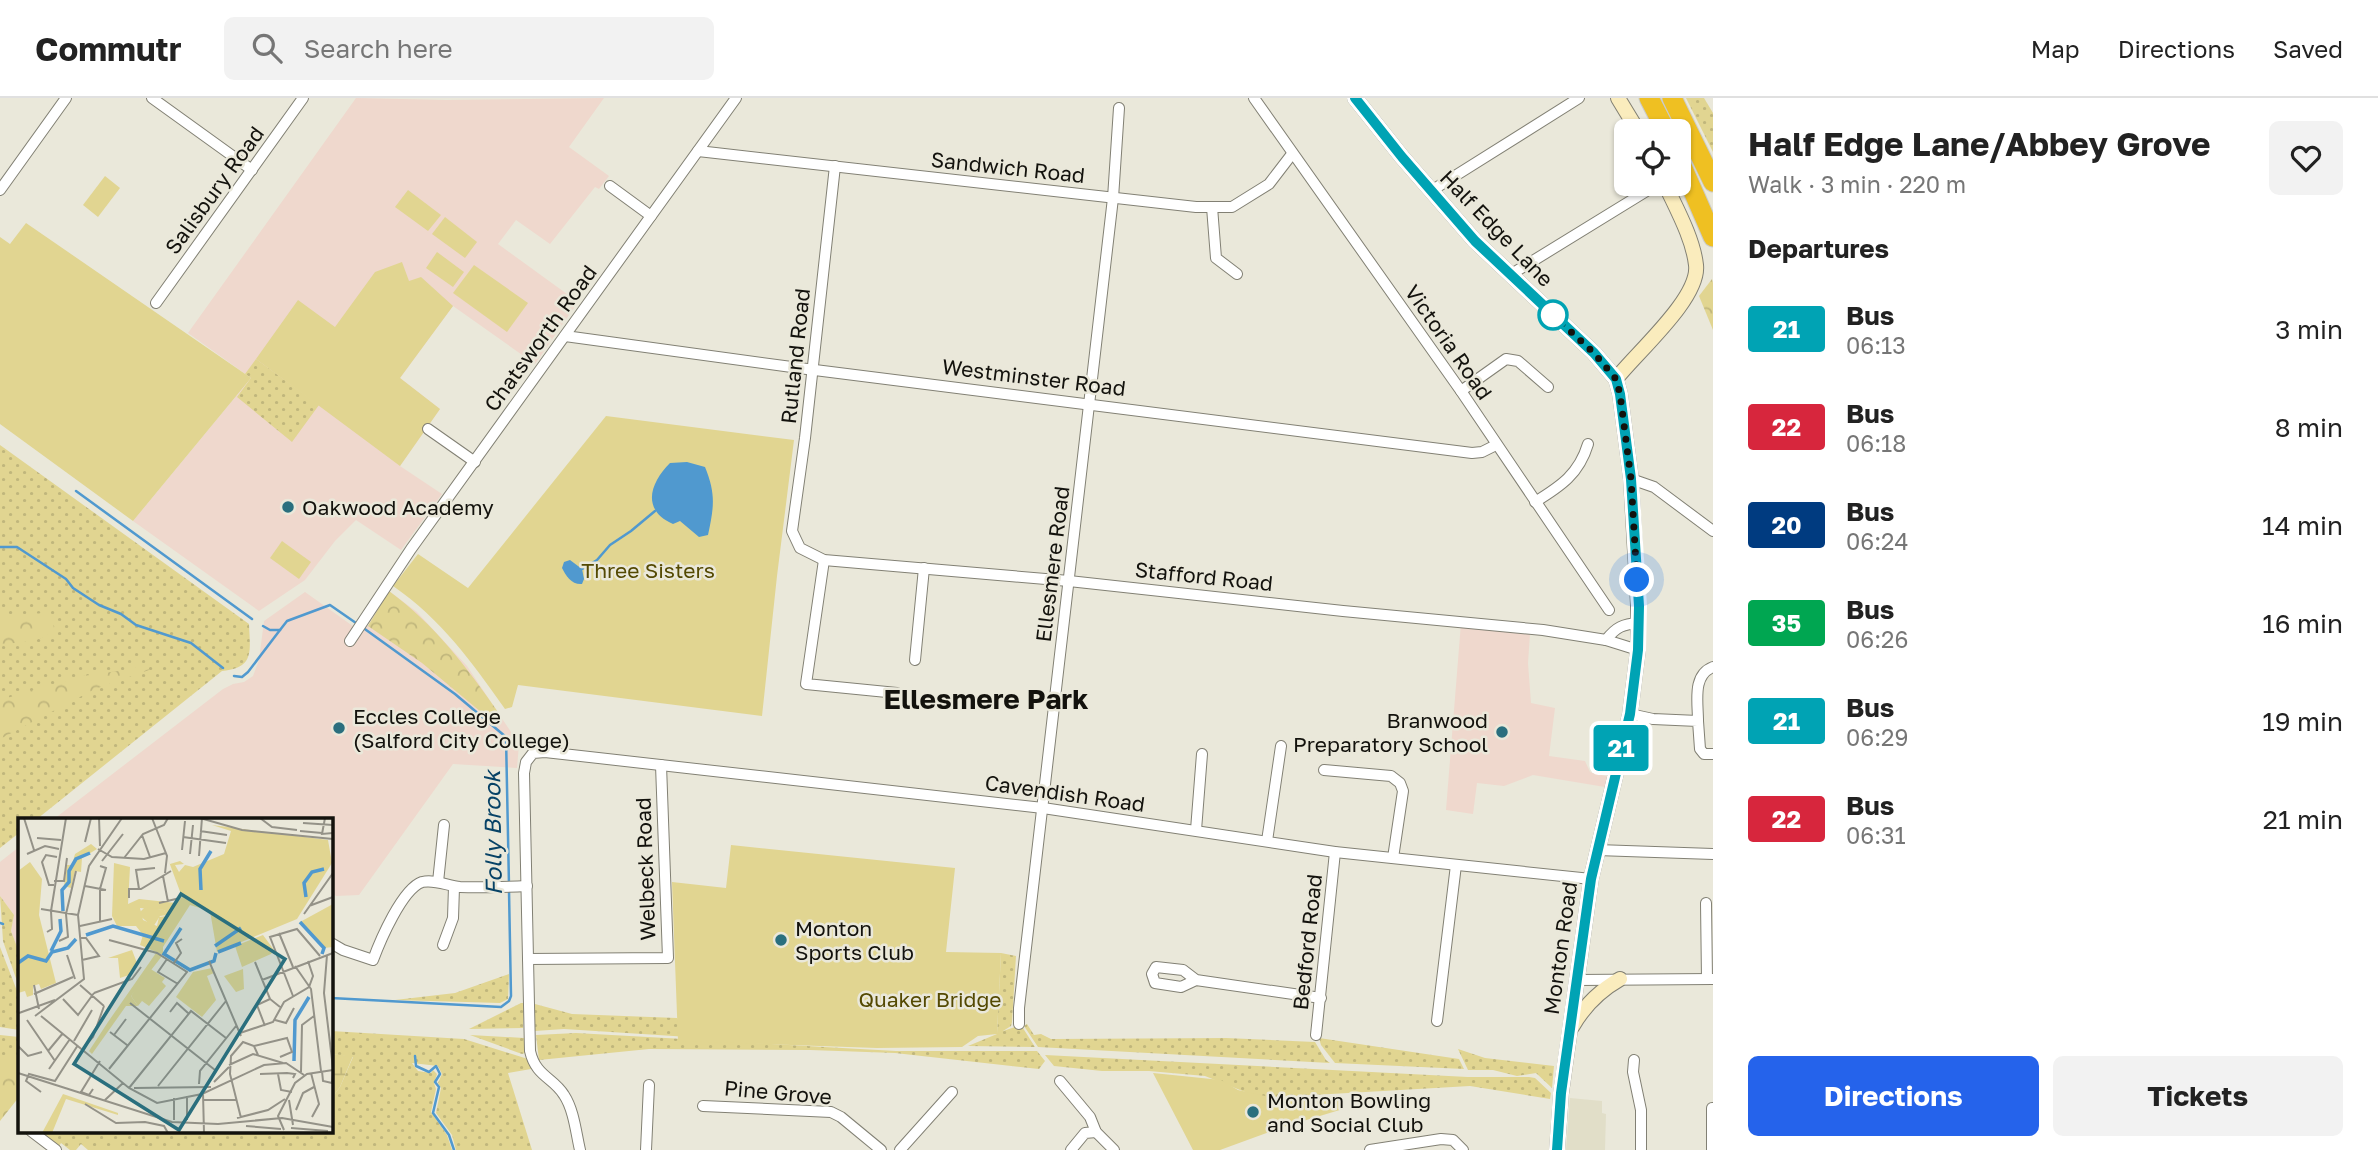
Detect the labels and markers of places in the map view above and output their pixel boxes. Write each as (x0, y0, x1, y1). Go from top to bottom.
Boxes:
unlabelled marker (1538, 300, 1568, 330)
place label: Oakwood Academy (302, 494, 494, 520)
marker: Oakwood Academy (280, 499, 296, 515)
place label: Eccles College (Salford City College) (353, 703, 570, 753)
place label: Branwood Preparatory School (1293, 707, 1488, 757)
marker: Eccles College (Salford City College) (331, 720, 347, 736)
marker: Branwood Preparatory School (1494, 724, 1510, 740)
place label: Monton Sports Club (795, 915, 914, 965)
marker: Monton Sports Club (773, 932, 789, 948)
place label: Monton Bowling and Social Club (1267, 1087, 1431, 1137)
marker: Monton Bowling and Social Club (1245, 1104, 1261, 1120)

